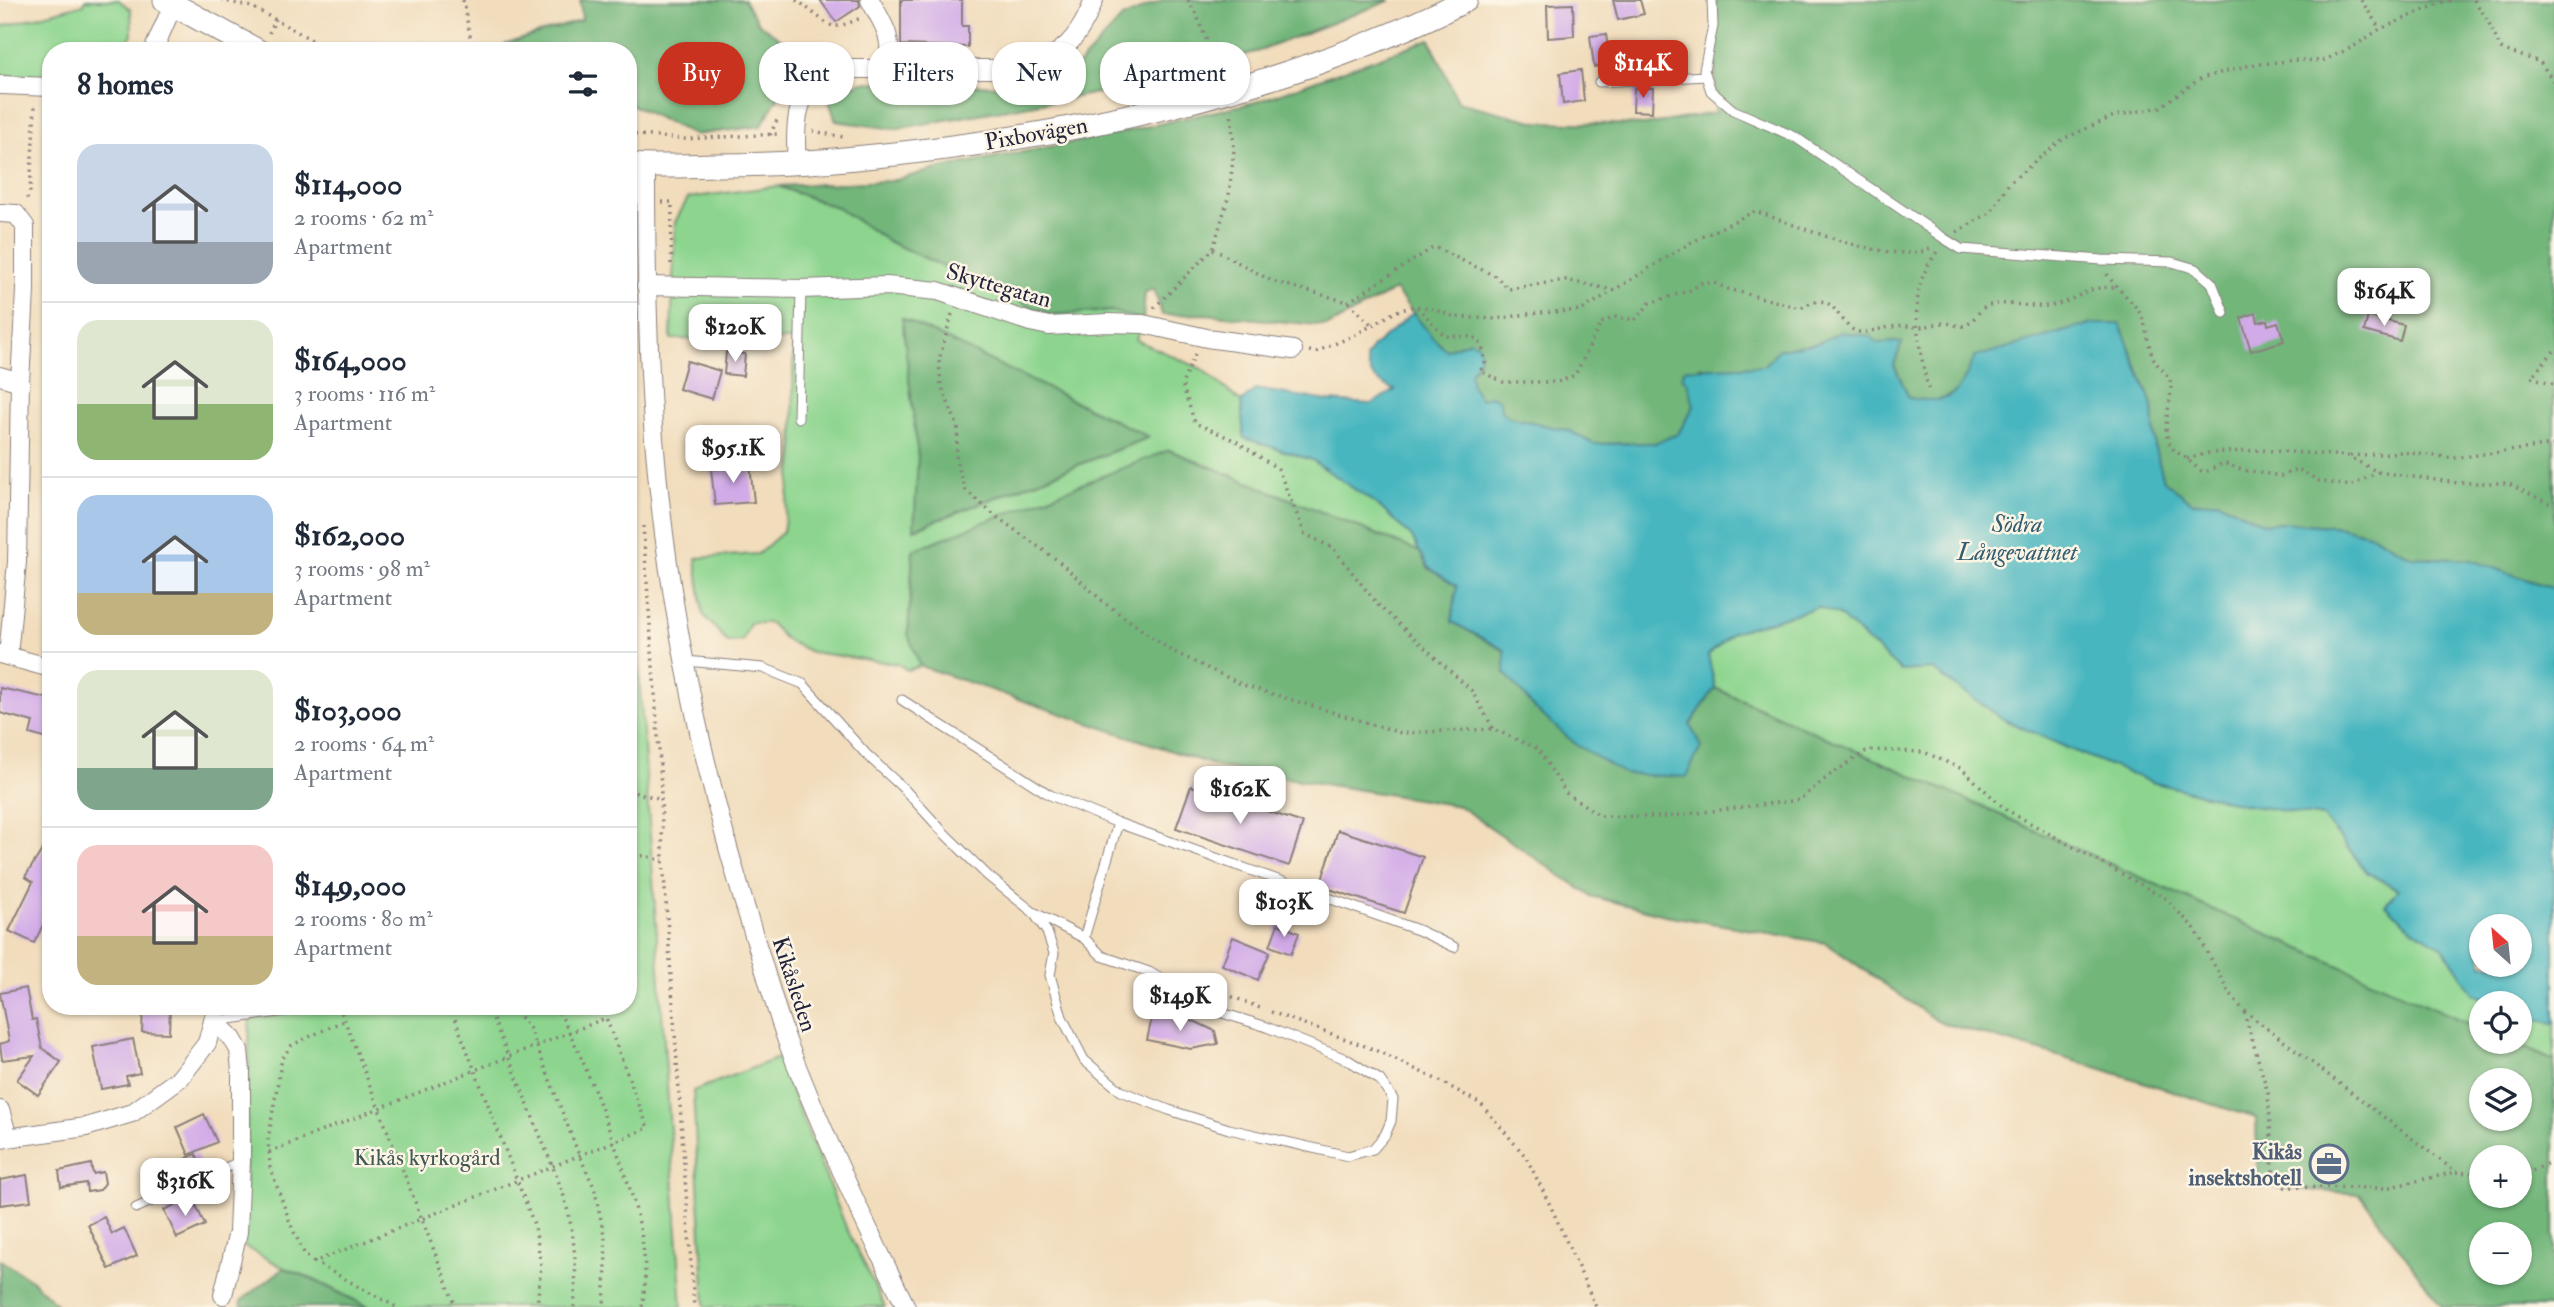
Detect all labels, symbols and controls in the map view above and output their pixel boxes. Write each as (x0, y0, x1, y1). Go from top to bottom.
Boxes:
pin: $114K (1594, 41, 1692, 100)
chip: Buy (658, 42, 745, 105)
chip: Rent (759, 42, 854, 105)
chip: Filters (868, 42, 978, 105)
chip: New (992, 42, 1086, 105)
chip: Apartment (1100, 42, 1250, 105)
text: $114K (1614, 48, 1672, 77)
icon: filters (564, 65, 602, 103)
text: 8 homes (77, 66, 174, 103)
street label: Pixbovägen (982, 110, 1090, 157)
text: $114,000 (294, 166, 402, 203)
icon: home (133, 172, 217, 256)
text: 2 rooms · 62 m² (294, 203, 433, 232)
text: Apartment (294, 232, 392, 261)
street label: Skyttegatan (943, 257, 1055, 314)
pin: $164K (2335, 268, 2433, 328)
text: $164K (2353, 276, 2415, 305)
pin: $120K (686, 304, 784, 364)
text: $120K (705, 312, 765, 341)
text: $164,000 (294, 342, 407, 379)
icon: home (133, 348, 217, 432)
text: 3 rooms · 116 m² (294, 379, 435, 408)
text: Apartment (294, 408, 392, 437)
pin: $95.1K (676, 426, 790, 485)
text: $95.1K (701, 433, 765, 462)
water label: Södra Långevattnet (1956, 509, 2078, 568)
text: $162,000 (294, 517, 405, 554)
icon: home (133, 523, 217, 607)
text: 3 rooms · 98 m² (294, 554, 430, 583)
text: Apartment (294, 583, 392, 612)
text: $103,000 (294, 692, 402, 729)
icon: home (133, 698, 217, 782)
text: 2 rooms · 64 m² (294, 729, 434, 758)
text: Apartment (294, 758, 392, 787)
pin: $162K (1191, 766, 1289, 826)
text: $162K (1210, 774, 1270, 803)
text: $149,000 (294, 867, 407, 904)
icon: home (133, 873, 217, 957)
pin: $103K (1235, 880, 1333, 939)
text: $103K (1255, 887, 1313, 916)
text: 2 rooms · 80 m² (294, 904, 433, 933)
north arrow (2469, 914, 2532, 976)
map controls (2469, 914, 2532, 1285)
text: Apartment (294, 933, 392, 962)
street label: Kikåsleden (766, 933, 824, 1036)
pin: $149K (1131, 974, 1229, 1033)
text: $149K (1149, 981, 1211, 1010)
button: locate (2469, 991, 2532, 1054)
button: layers (2469, 1068, 2532, 1131)
place label: Kikås insektshotell (2187, 1137, 2303, 1192)
park label: Kikås kyrkogård (354, 1143, 501, 1172)
office icon: Kikås insektshotell (2308, 1143, 2350, 1185)
button: + (2469, 1145, 2532, 1208)
pin: $316K (136, 1158, 234, 1218)
text: $316K (156, 1166, 214, 1195)
button: − (2469, 1222, 2532, 1285)

